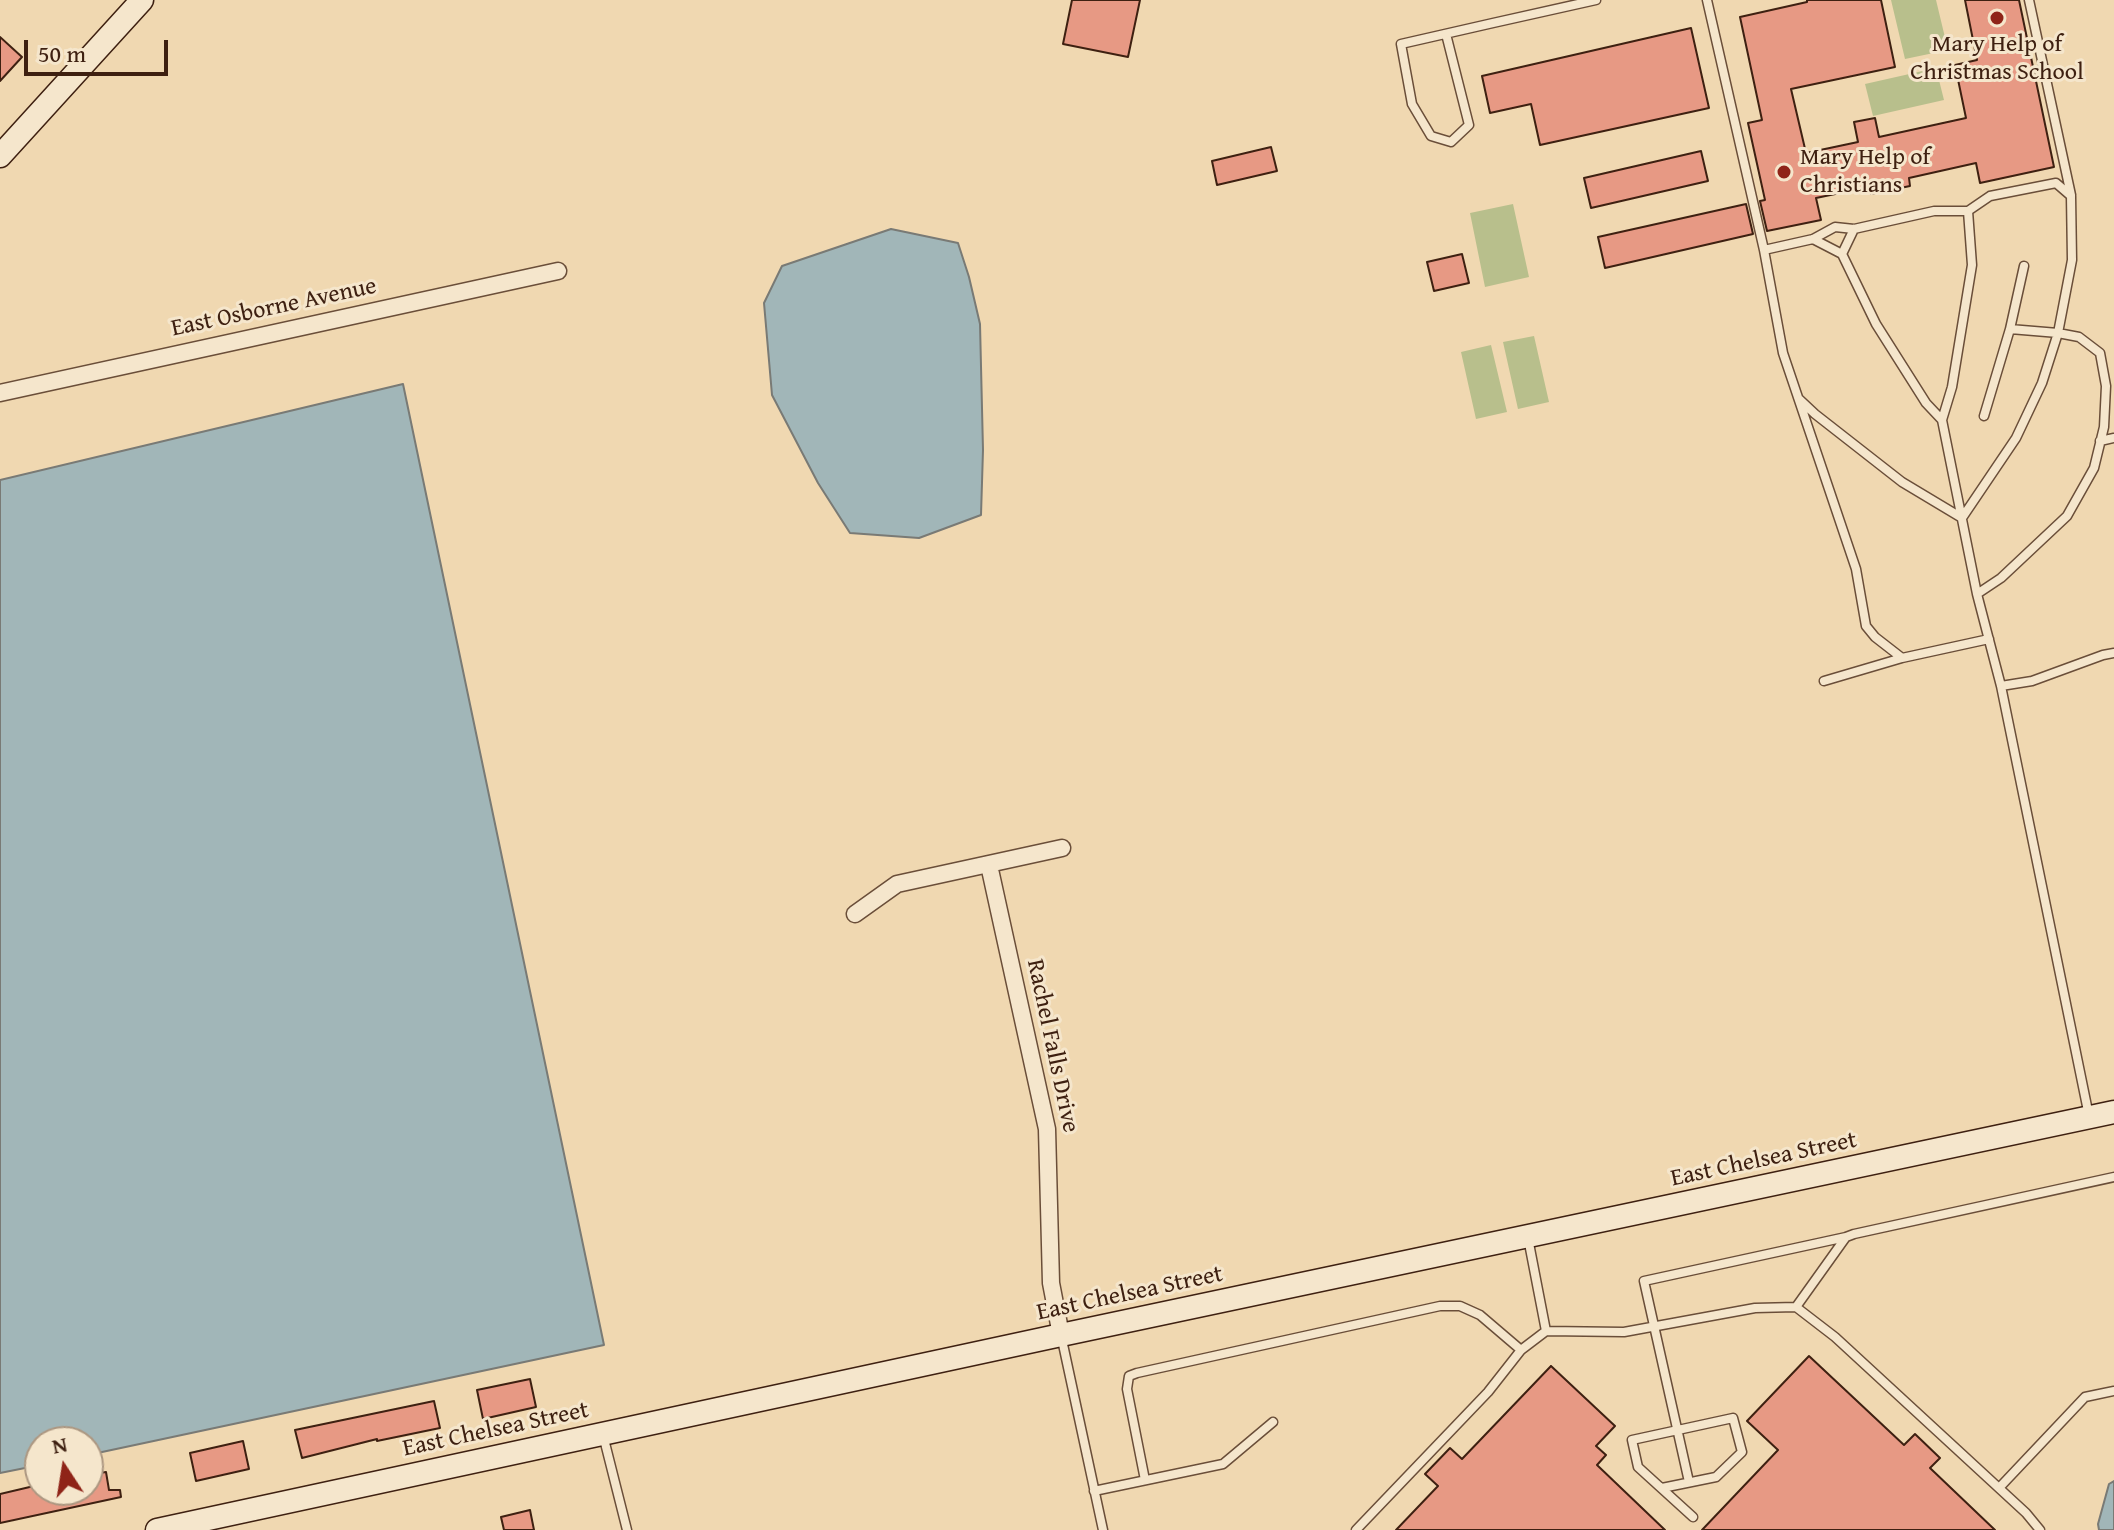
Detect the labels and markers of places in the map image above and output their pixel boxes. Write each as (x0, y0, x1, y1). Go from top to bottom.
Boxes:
marker: Mary Help of Christmas School (1988, 9, 2006, 27)
place label: Mary Help of Christmas School (1910, 31, 2084, 87)
place label: Mary Help of Christians (1800, 144, 1930, 200)
marker: Mary Help of Christians (1775, 163, 1793, 181)

